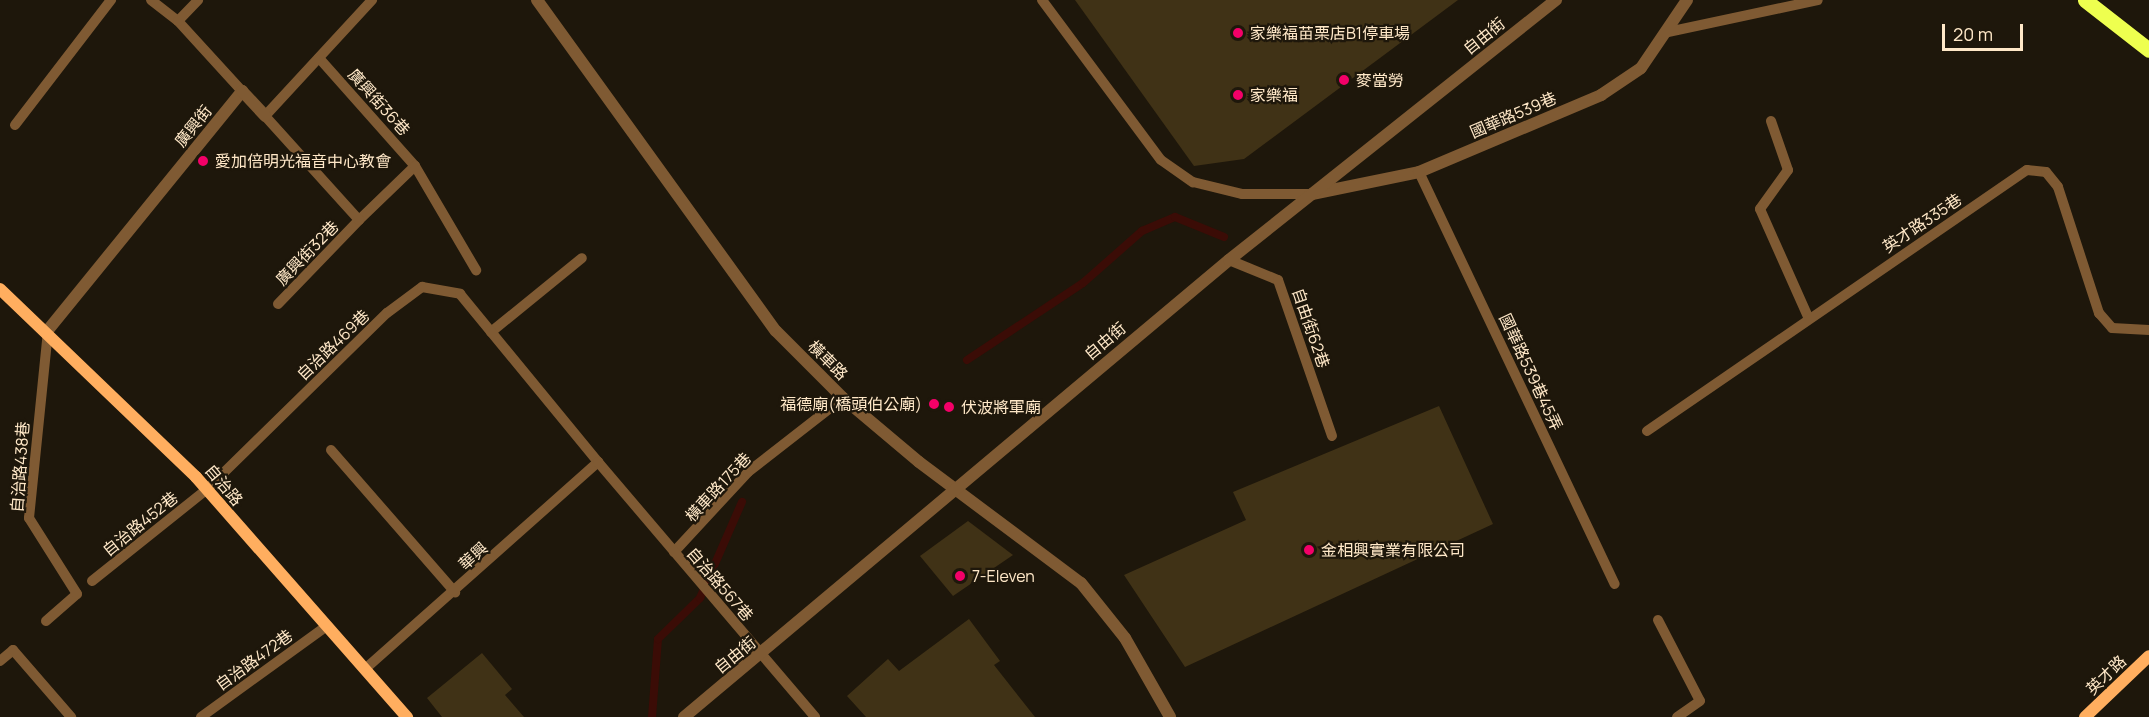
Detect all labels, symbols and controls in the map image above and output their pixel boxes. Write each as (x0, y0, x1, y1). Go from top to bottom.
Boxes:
scale bar (1945, 12, 2026, 50)
street label: 自由街 (1459, 13, 1509, 59)
text: 20 m (1953, 22, 1993, 46)
place label: 家樂福苗栗店B1停車場 (1250, 23, 1410, 43)
marker: 家樂福苗栗店B1停車場 (1231, 26, 1245, 40)
street label: 廣興街36巷 (344, 65, 414, 139)
place label: 麥當勞 (1356, 70, 1404, 90)
marker: 麥當勞 (1337, 73, 1351, 87)
place label: 家樂福 (1250, 85, 1298, 105)
marker: 家樂福 (1231, 88, 1245, 102)
street label: 國華路539巷 (1467, 88, 1559, 142)
street label: 廣興街 (170, 101, 216, 151)
place label: 愛加倍明光福音中心教會 (215, 151, 391, 171)
marker: 愛加倍明光福音中心教會 (196, 154, 210, 168)
street label: 英才路335巷 (1879, 190, 1965, 256)
street label: 廣興街32巷 (272, 217, 342, 289)
street label: 自由街62巷 (1288, 286, 1334, 370)
street label: 自治路469巷 (293, 306, 373, 384)
street label: 國華路539巷45弄 (1496, 311, 1566, 433)
street label: 自由街 (1080, 318, 1130, 364)
street label: 橫車路 (804, 336, 852, 384)
place label: 福德廟(橋頭伯公廟) (780, 394, 922, 414)
marker: 福德廟(橋頭伯公廟) (927, 397, 941, 411)
place label: 伏波將軍廟 (961, 397, 1041, 417)
marker: 伏波將軍廟 (942, 400, 956, 414)
street label: 自治路438巷 (7, 421, 33, 513)
street label: 橫車路175巷 (681, 448, 755, 526)
street label: 自治路 (201, 460, 247, 510)
street label: 自治路452巷 (98, 488, 182, 560)
street label: 華興 (455, 538, 491, 574)
place label: 金相興實業有限公司 (1321, 540, 1465, 560)
street label: 自治路567巷 (683, 543, 757, 625)
marker: 金相興實業有限公司 (1302, 543, 1316, 557)
place label: 7-Eleven (972, 566, 1035, 586)
marker: 7-Eleven (953, 569, 967, 583)
street label: 自治路472巷 (212, 626, 296, 694)
street label: 自由街 (710, 632, 760, 678)
street label: 英才路 (2082, 651, 2130, 699)

